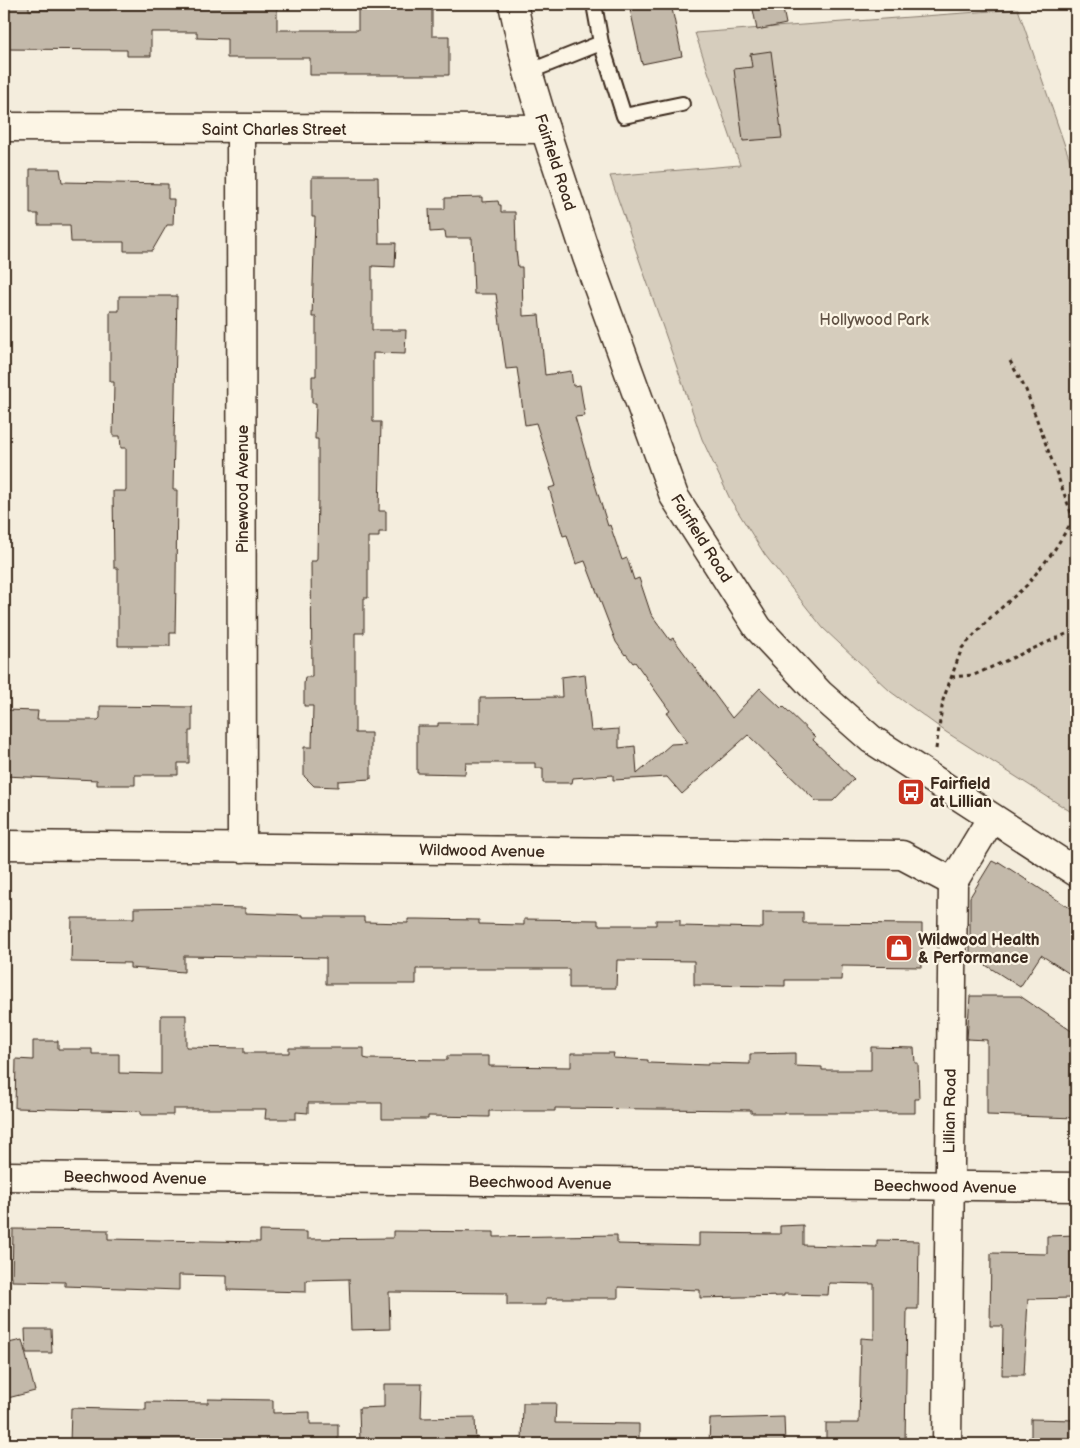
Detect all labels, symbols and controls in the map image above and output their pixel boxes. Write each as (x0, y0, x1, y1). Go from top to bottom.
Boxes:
street label: Fairfield Road (530, 112, 579, 213)
street label: Saint Charles Street (202, 121, 346, 140)
park label: Hollywood Park (819, 311, 929, 330)
street label: Pinewood Avenue (234, 424, 253, 553)
street label: Fairfield Road (666, 491, 735, 586)
place label: Fairfield at Lillian (930, 775, 992, 812)
bus stop icon: Fairfield at Lillian (896, 777, 926, 807)
street label: Wildwood Avenue (419, 841, 545, 862)
place label: Wildwood Health & Performance (918, 931, 1040, 968)
shop icon: Wildwood Health & Performance (884, 933, 914, 963)
street label: Lillian Road (940, 1068, 961, 1154)
street label: Beechwood Avenue (63, 1168, 207, 1189)
street label: Beechwood Avenue (468, 1173, 612, 1194)
street label: Beechwood Avenue (873, 1177, 1017, 1198)

